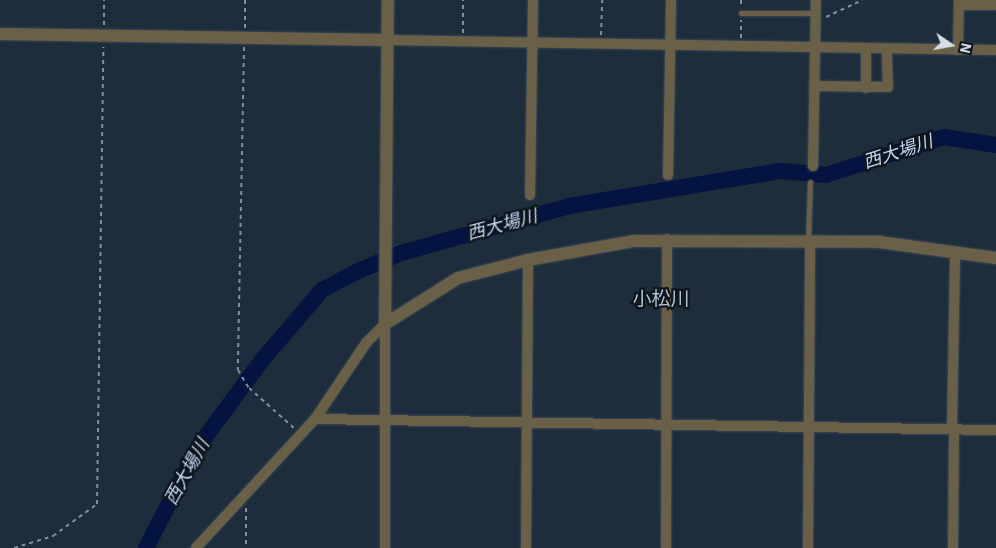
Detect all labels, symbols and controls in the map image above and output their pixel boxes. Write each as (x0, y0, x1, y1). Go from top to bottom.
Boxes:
north arrow (926, 20, 976, 70)
text: N (956, 41, 976, 55)
water label: 西大場川 (860, 131, 936, 173)
water label: 西大場川 (464, 205, 540, 245)
district label: 小松川 (633, 288, 689, 310)
water label: 西大場川 (160, 435, 214, 509)

